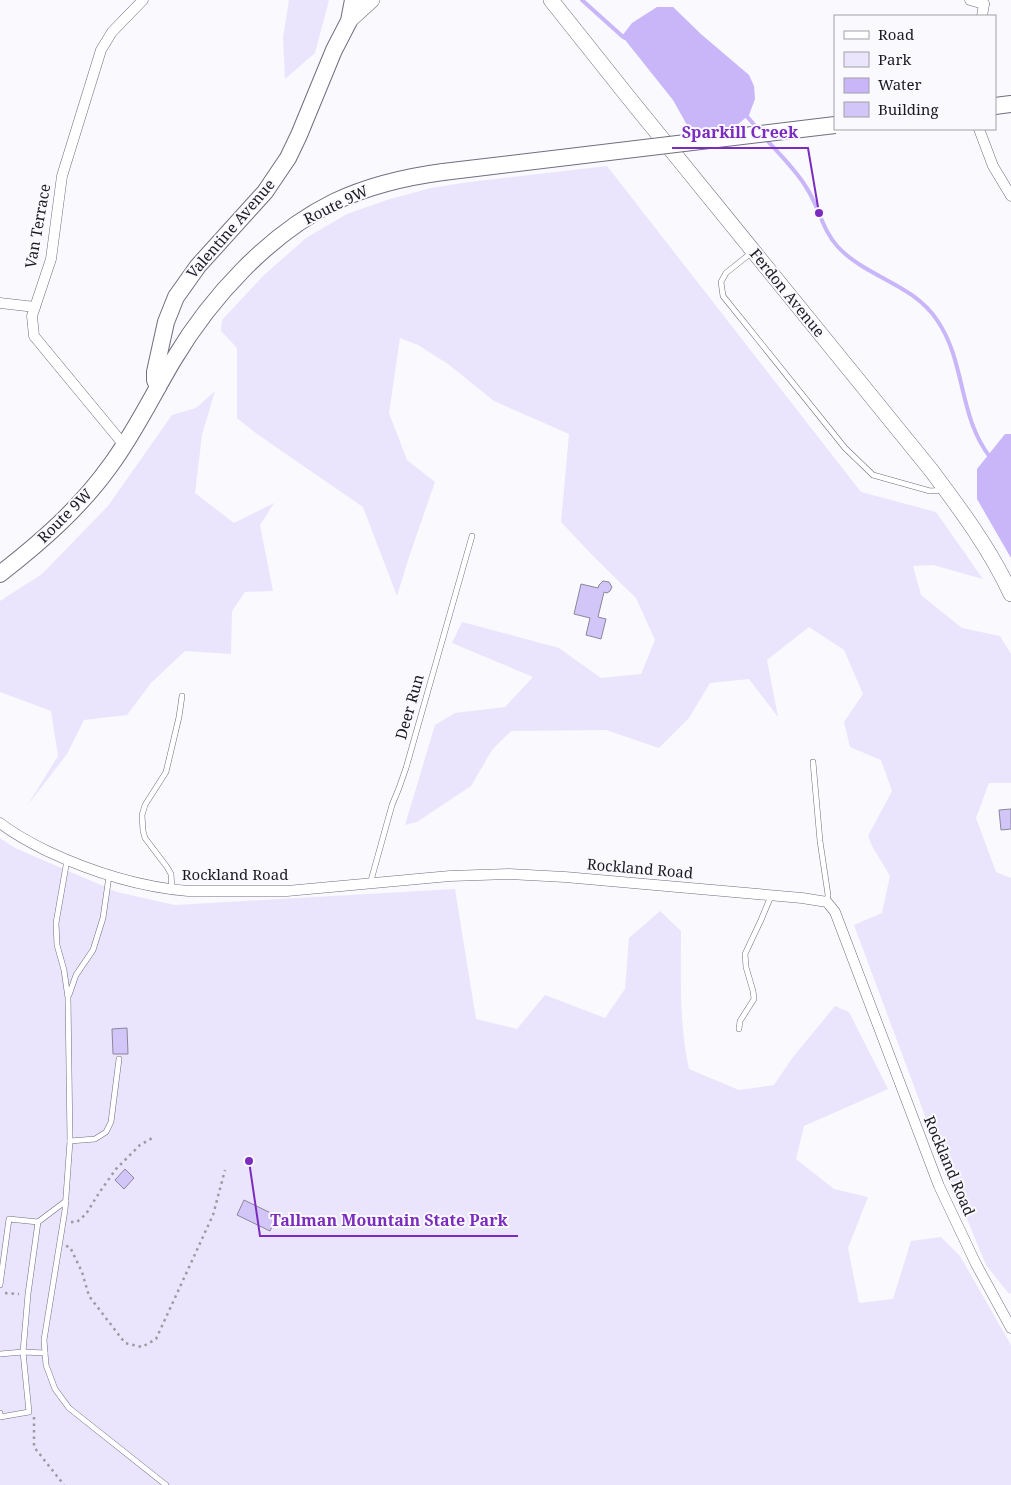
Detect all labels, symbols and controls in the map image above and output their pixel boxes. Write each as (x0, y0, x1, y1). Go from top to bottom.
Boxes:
legend (834, 15, 996, 130)
text: Road (878, 24, 914, 44)
text: Park (878, 49, 912, 69)
text: Water (878, 74, 921, 94)
text: Building (878, 99, 939, 119)
callout: Sparkill Creek (672, 117, 808, 148)
text: Sparkill Creek (682, 121, 799, 143)
street label: Valentine Avenue (182, 174, 279, 282)
street label: Route 9W (300, 180, 371, 228)
street label: Van Terrace (20, 182, 54, 270)
street label: Ferdon Avenue (746, 244, 830, 341)
street label: Route 9W (33, 484, 96, 547)
street label: Deer Run (390, 671, 428, 742)
street label: Rockland Road (586, 853, 694, 883)
street label: Rockland Road (182, 864, 288, 884)
street label: Rockland Road (920, 1113, 980, 1219)
callout: Tallman Mountain State Park (260, 1205, 518, 1236)
text: Tallman Mountain State Park (270, 1209, 509, 1231)

